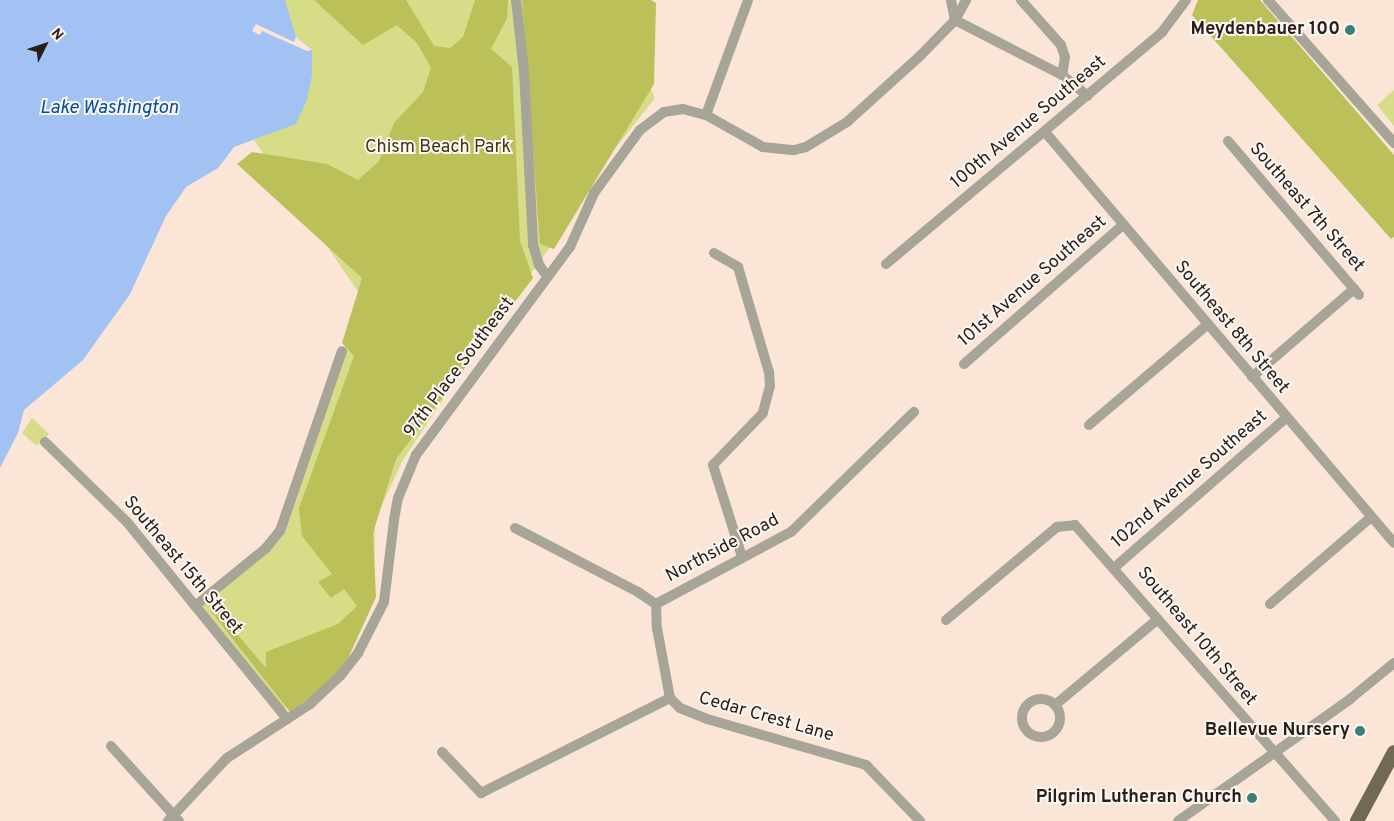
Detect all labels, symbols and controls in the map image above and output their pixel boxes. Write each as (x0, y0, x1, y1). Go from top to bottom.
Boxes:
place label: Meydenbauer 100 (1191, 19, 1340, 41)
north arrow (20, 20, 70, 70)
marker: Meydenbauer 100 (1344, 24, 1356, 36)
text: N (47, 25, 66, 44)
street label: 100th Avenue Southeast (947, 52, 1111, 194)
water label: Lake Washington (40, 98, 178, 120)
park label: Chism Beach Park (365, 137, 511, 159)
street label: Southeast 7th Street (1244, 139, 1368, 277)
street label: 101st Avenue Southeast (954, 212, 1112, 352)
street label: Southeast 8th Street (1169, 257, 1293, 399)
street label: 97th Place Southeast (400, 293, 520, 443)
street label: 102nd Avenue Southeast (1107, 406, 1273, 554)
street label: Southeast 15th Street (118, 492, 246, 640)
street label: Northside Road (663, 510, 783, 588)
street label: Southeast 10th Street (1132, 563, 1260, 711)
street label: Cedar Crest Lane (696, 688, 836, 748)
place label: Bellevue Nursery (1205, 720, 1350, 742)
marker: Bellevue Nursery (1354, 725, 1366, 737)
place label: Pilgrim Lutheran Church (1036, 787, 1242, 809)
marker: Pilgrim Lutheran Church (1246, 792, 1258, 804)

